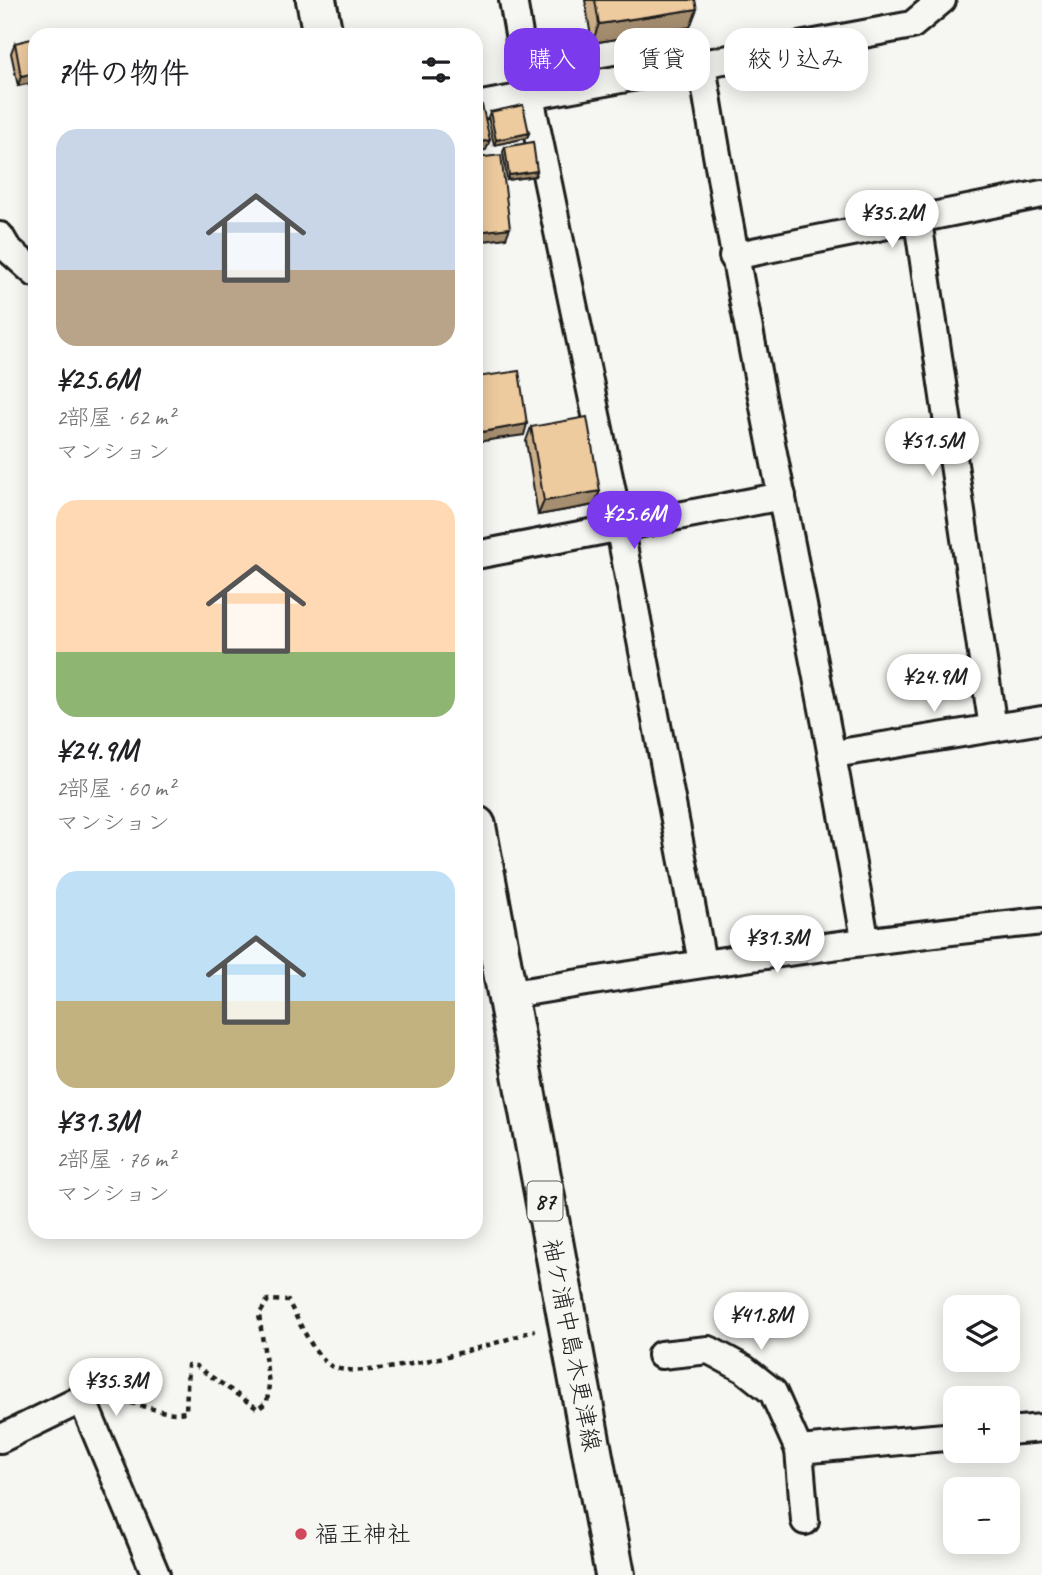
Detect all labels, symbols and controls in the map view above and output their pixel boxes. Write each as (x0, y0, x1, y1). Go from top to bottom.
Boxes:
chip: 購入 (504, 28, 600, 91)
chip: 賃貸 (614, 28, 710, 91)
chip: 絞り込み (724, 28, 868, 91)
icon: filters (417, 51, 455, 89)
text: 7件の物件 (56, 54, 189, 92)
icon: home (193, 175, 319, 301)
pin: ¥35.2M (835, 190, 949, 250)
text: ¥35.2M (861, 198, 923, 227)
text: ¥25.6M (56, 360, 138, 398)
text: 2部屋 · 62 m² (56, 403, 174, 432)
pin: ¥51.5M (875, 419, 989, 478)
text: ¥51.5M (901, 426, 963, 455)
text: マンション (56, 437, 170, 466)
pin: ¥25.6M (577, 491, 691, 551)
text: ¥25.6M (603, 499, 665, 528)
icon: home (193, 546, 319, 672)
pin: ¥24.9M (877, 654, 991, 714)
text: ¥24.9M (903, 662, 965, 691)
text: ¥24.9M (56, 731, 137, 769)
text: 2部屋 · 60 m² (56, 774, 174, 803)
text: マンション (56, 808, 170, 837)
pin: ¥31.3M (720, 916, 834, 975)
icon: home (193, 917, 319, 1043)
text: ¥31.3M (746, 923, 808, 952)
text: ¥31.3M (56, 1102, 138, 1140)
text: 2部屋 · 76 m² (56, 1145, 174, 1174)
text: マンション (56, 1179, 170, 1208)
road number: 87 (528, 1182, 562, 1220)
street label: 袖ケ浦中島木更津線 (537, 1236, 607, 1454)
pin: ¥41.8M (704, 1292, 818, 1352)
map controls (943, 1295, 1020, 1554)
button: layers (943, 1295, 1020, 1372)
text: ¥41.8M (730, 1300, 792, 1329)
pin: ¥35.3M (59, 1358, 173, 1418)
text: ¥35.3M (85, 1366, 147, 1395)
button: + (943, 1386, 1020, 1463)
button: − (943, 1477, 1020, 1554)
place label: 福王神社 (315, 1519, 411, 1549)
marker: 福王神社 (293, 1526, 309, 1542)

